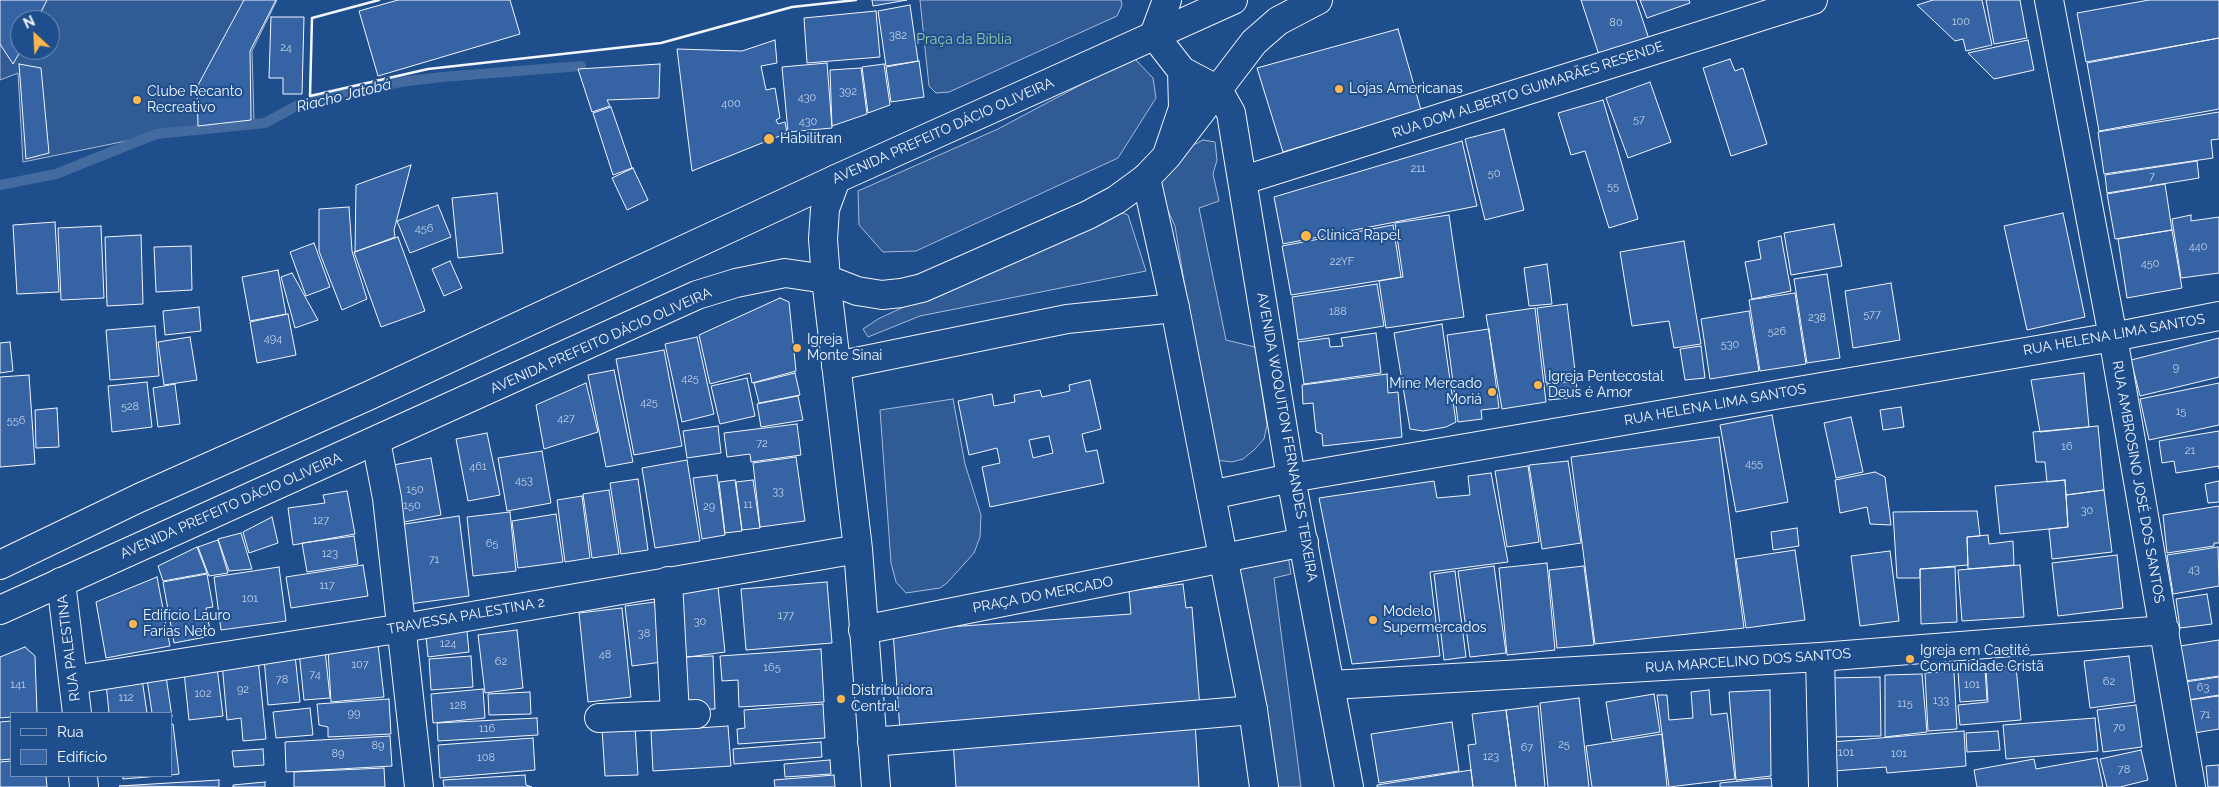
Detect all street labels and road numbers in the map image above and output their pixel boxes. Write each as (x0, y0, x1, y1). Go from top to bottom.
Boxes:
street label: RUA DOM ALBERTO GUIMARÃES RESENDE (1390, 38, 1666, 142)
street label: AVENIDA PREFEITO DÁCIO OLIVEIRA (830, 74, 1056, 188)
street label: AVENIDA PREFEITO DÁCIO OLIVEIRA (488, 284, 714, 398)
street label: AVENIDA WOQUITON FERNANDES TEIXEIRA (1253, 291, 1321, 583)
street label: RUA HELENA LIMA SANTOS (2022, 311, 2206, 359)
street label: RUA AMBROSINO JOSÉ DOS SANTOS (2108, 359, 2168, 605)
street label: RUA HELENA LIMA SANTOS (1623, 381, 1807, 429)
street label: AVENIDA PREFEITO DÁCIO OLIVEIRA (118, 449, 344, 563)
street label: PRAÇA DO MERCADO (971, 573, 1115, 617)
street label: RUA PALESTINA (54, 594, 84, 702)
street label: TRAVESSA PALESTINA 2 (386, 594, 546, 638)
street label: RUA MARCELINO DOS SANTOS (1645, 645, 1851, 677)

